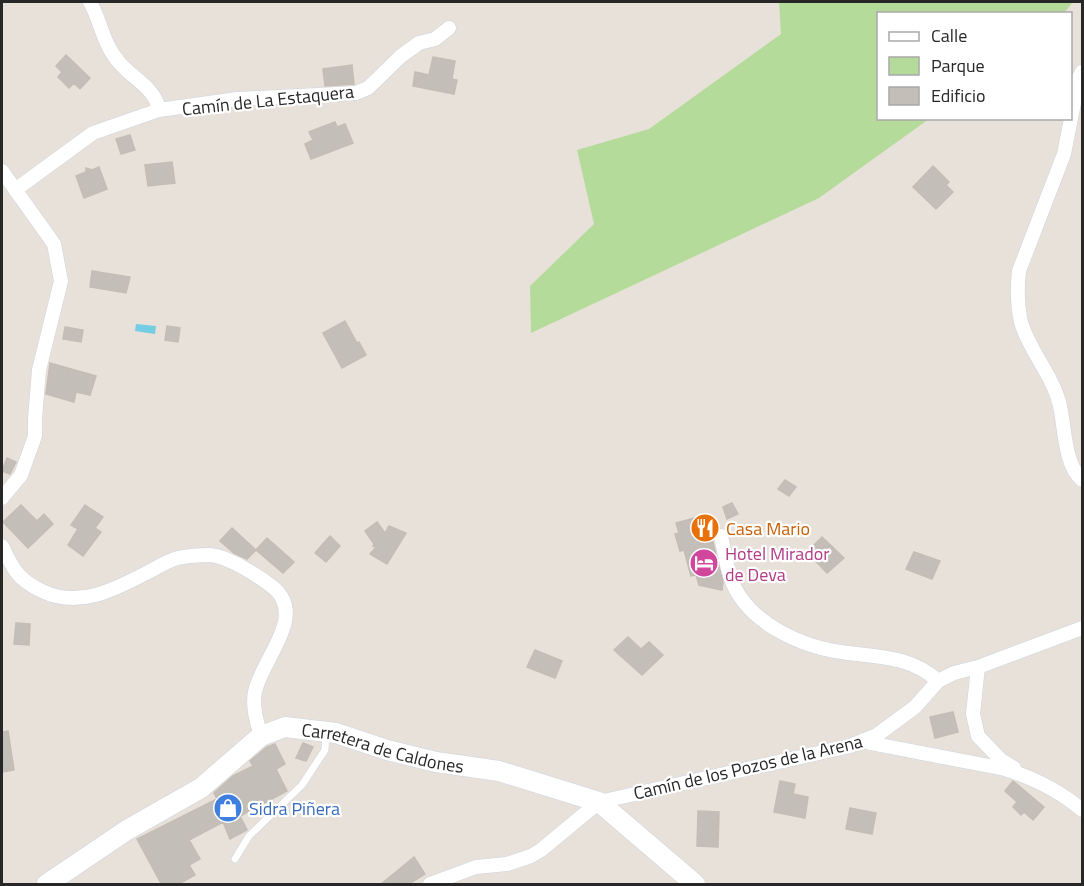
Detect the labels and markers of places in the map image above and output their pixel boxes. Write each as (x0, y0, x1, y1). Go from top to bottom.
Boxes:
restaurant icon: Casa Mario (689, 512, 721, 544)
place label: Casa Mario (726, 515, 810, 542)
place label: Hotel Mirador de Deva (725, 540, 830, 588)
hotel icon: Hotel Mirador de Deva (688, 547, 720, 579)
shop icon: Sidra Piñera (212, 792, 244, 824)
place label: Sidra Piñera (249, 795, 340, 822)

